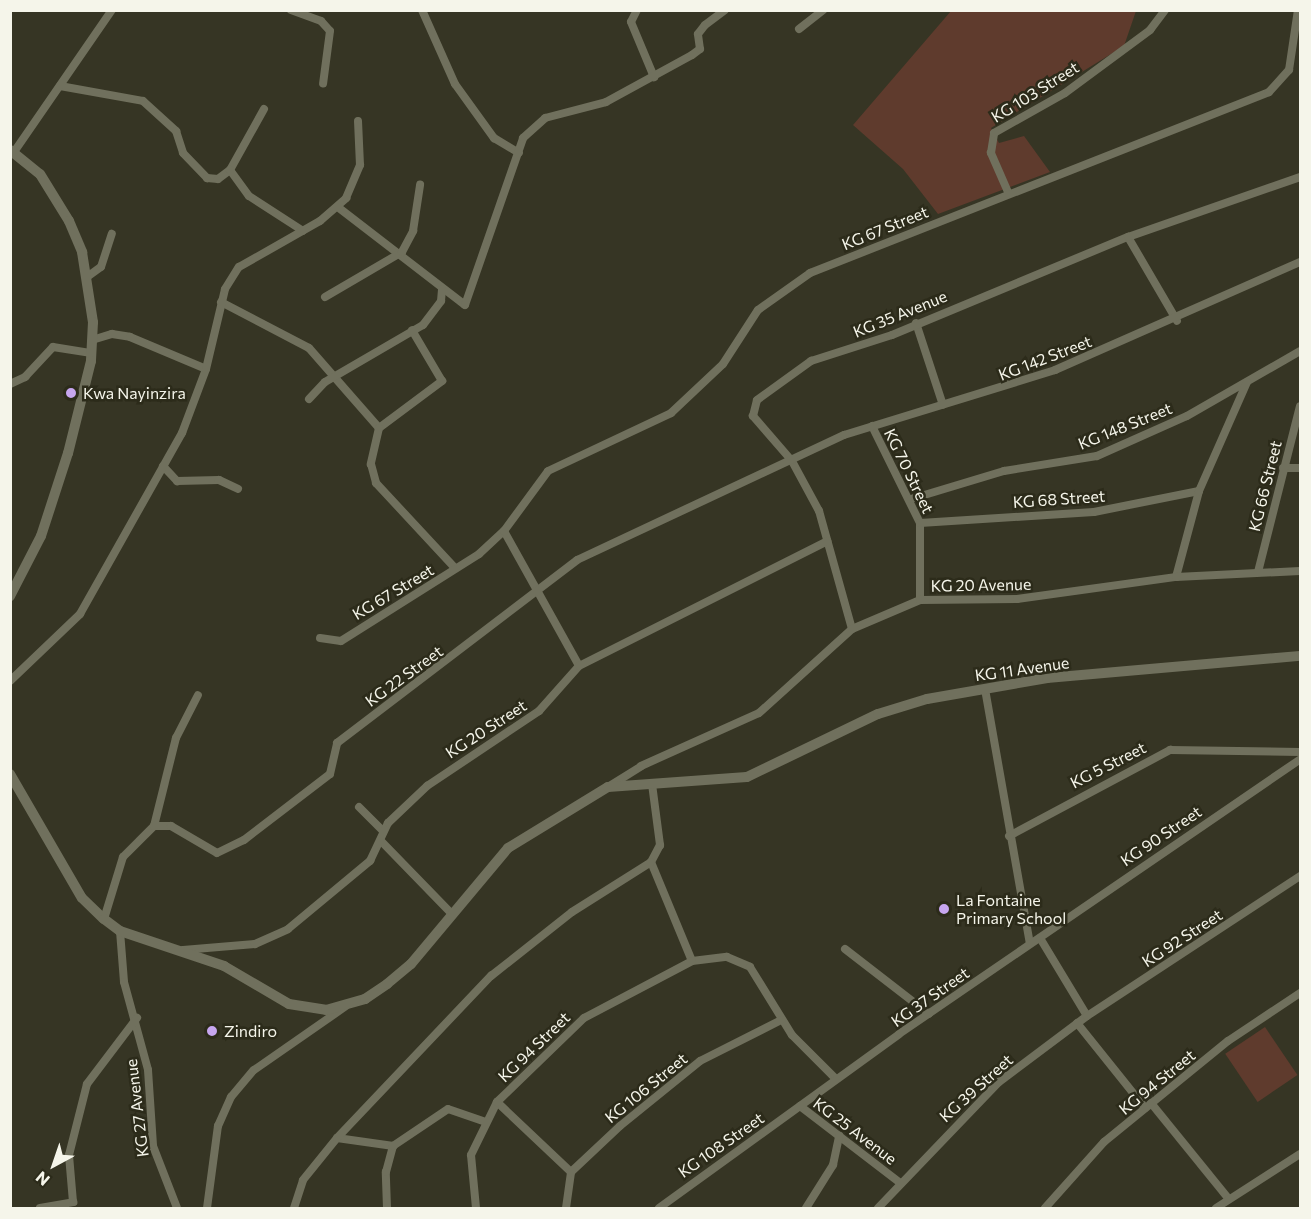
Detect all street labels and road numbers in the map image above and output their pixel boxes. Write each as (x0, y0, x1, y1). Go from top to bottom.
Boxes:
street label: KG 103 Street (988, 57, 1082, 127)
street label: KG 67 Street (839, 202, 931, 254)
street label: KG 35 Avenue (850, 286, 950, 342)
street label: KG 142 Street (996, 331, 1094, 385)
street label: KG 148 Street (1075, 398, 1175, 454)
street label: KG 70 Street (880, 425, 938, 517)
street label: KG 66 Street (1244, 439, 1286, 533)
street label: KG 68 Street (1012, 486, 1106, 512)
street label: KG 67 Street (349, 560, 437, 624)
street label: KG 20 Avenue (931, 575, 1031, 595)
street label: KG 22 Street (362, 641, 446, 711)
street label: KG 11 Avenue (974, 653, 1070, 685)
street label: KG 20 Street (442, 696, 530, 762)
street label: KG 5 Street (1067, 738, 1149, 792)
street label: KG 90 Street (1117, 802, 1205, 870)
street label: KG 92 Street (1138, 905, 1226, 971)
street label: KG 37 Street (887, 963, 973, 1031)
street label: KG 94 Street (494, 1008, 574, 1086)
street label: KG 94 Street (1115, 1045, 1199, 1119)
street label: KG 106 Street (601, 1049, 691, 1127)
street label: KG 39 Street (935, 1050, 1017, 1126)
street label: KG 27 Avenue (121, 1058, 153, 1158)
street label: KG 25 Avenue (810, 1093, 900, 1169)
street label: KG 108 Street (674, 1108, 768, 1182)

